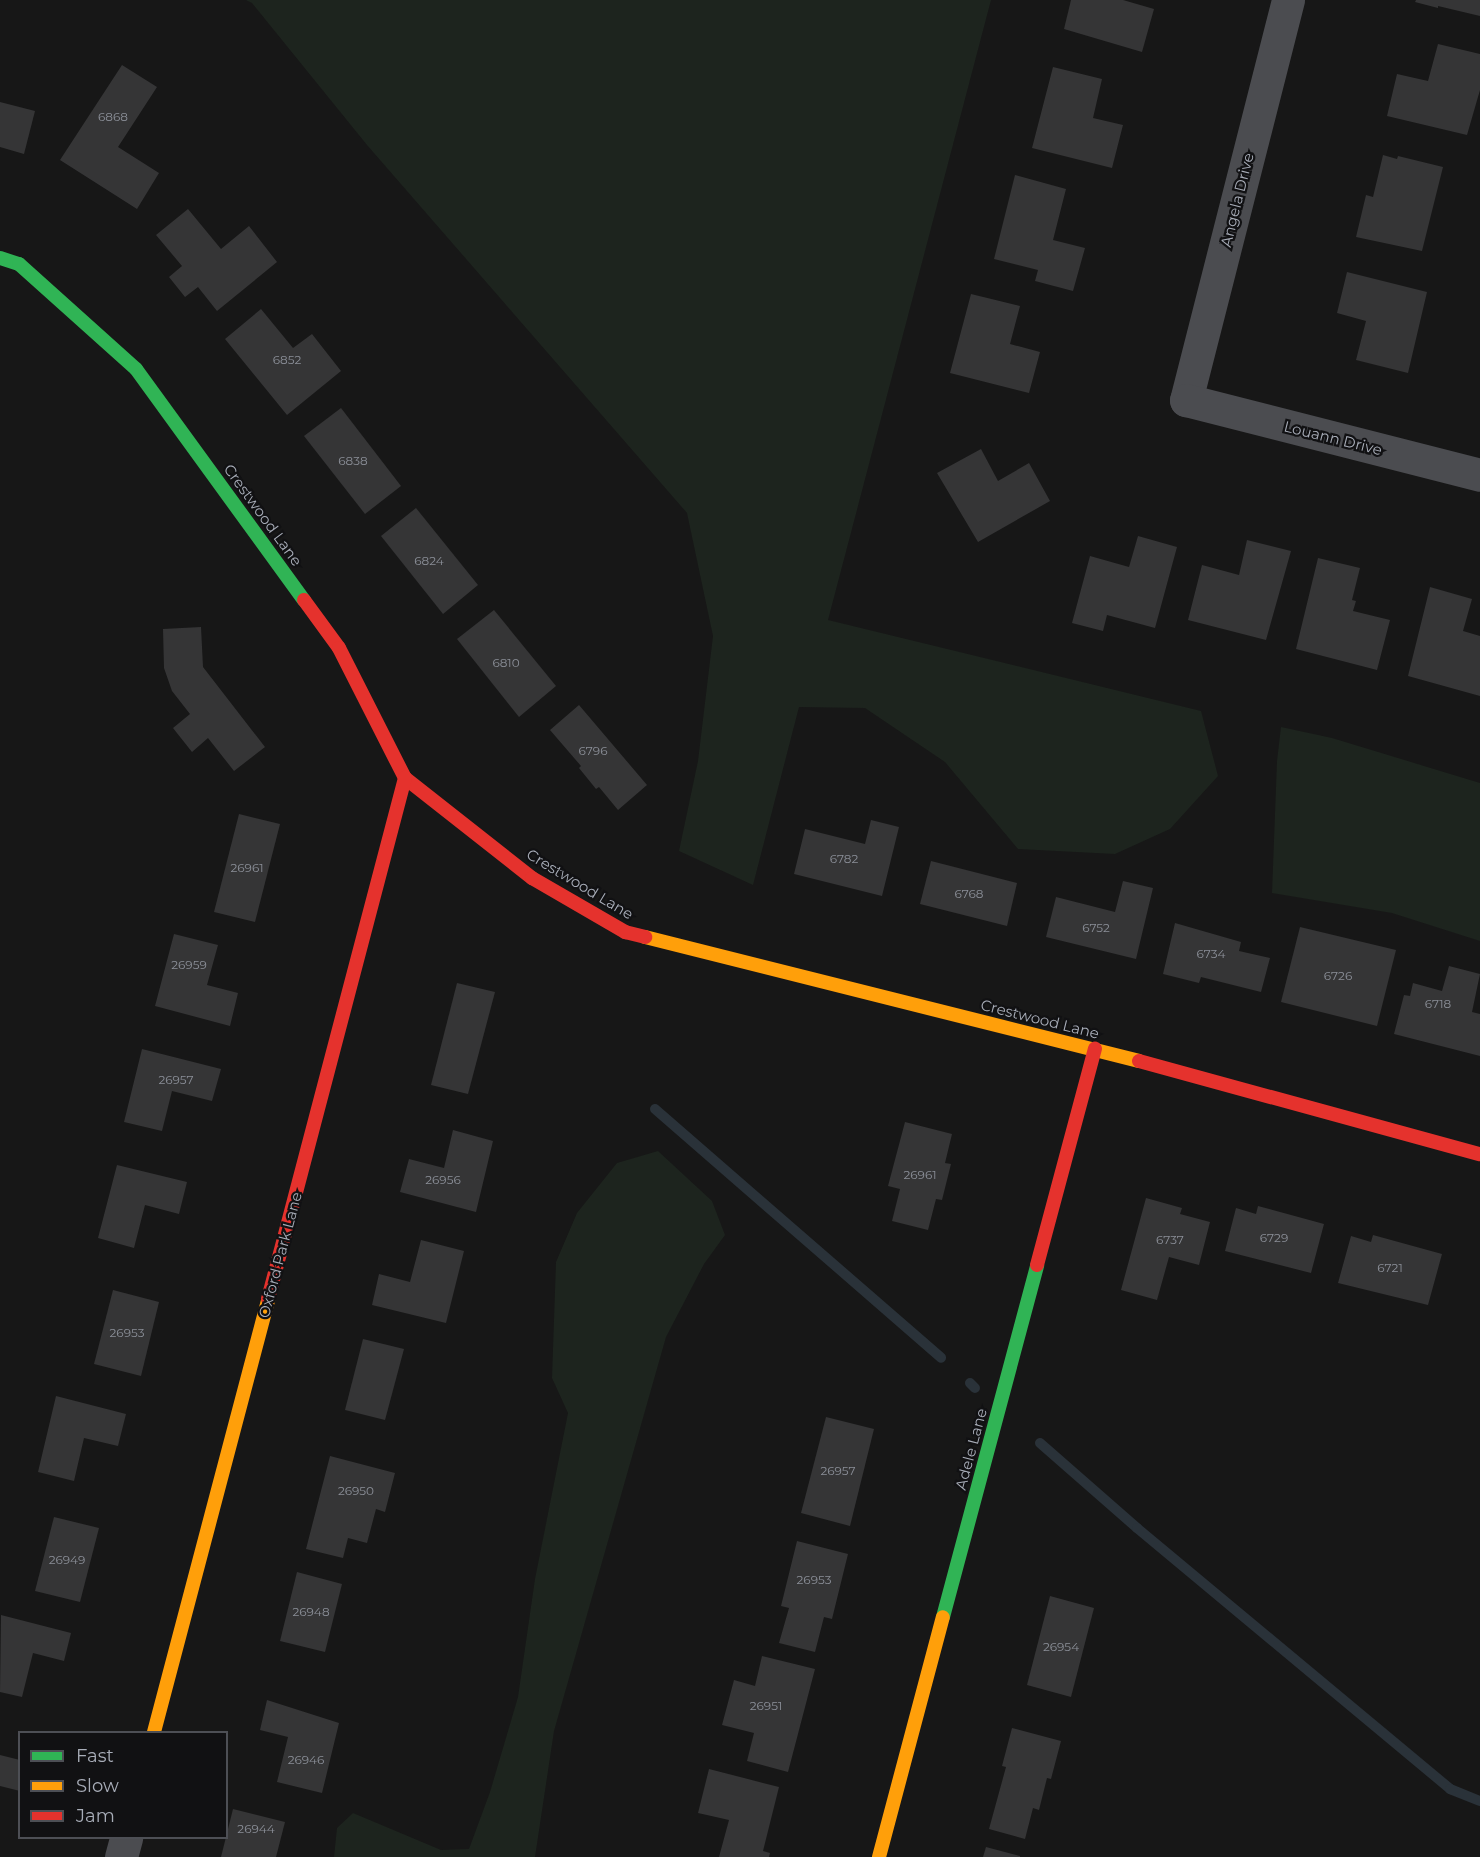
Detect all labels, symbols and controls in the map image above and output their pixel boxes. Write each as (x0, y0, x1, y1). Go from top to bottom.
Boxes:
house number: 6868 (98, 110, 128, 124)
street label: Angela Drive (1217, 151, 1257, 249)
house number: 6852 (273, 353, 301, 367)
street label: Louann Drive (1282, 417, 1384, 459)
house number: 6838 (338, 454, 368, 468)
street label: Crestwood Lane (220, 461, 306, 569)
house number: 6824 (414, 554, 444, 568)
house number: 6810 (492, 656, 520, 670)
house number: 6796 (579, 744, 607, 758)
street label: Crestwood Lane (523, 845, 637, 923)
house number: 6782 (830, 852, 858, 866)
house number: 26961 (230, 861, 264, 875)
house number: 6768 (954, 887, 984, 901)
house number: 6752 (1082, 921, 1110, 935)
house number: 6734 (1197, 947, 1225, 961)
house number: 26959 (171, 958, 207, 972)
house number: 6726 (1324, 969, 1352, 983)
street label: Crestwood Lane (979, 996, 1101, 1042)
house number: 6718 (1425, 997, 1451, 1011)
house number: 26957 (158, 1073, 194, 1087)
house number: 26961 (903, 1168, 937, 1182)
house number: 26956 (425, 1173, 461, 1187)
street label: Oxford Park Lane (255, 1190, 305, 1320)
house number: 6729 (1260, 1231, 1288, 1245)
house number: 6737 (1156, 1233, 1184, 1247)
house number: 6721 (1377, 1261, 1403, 1275)
house number: 26953 (110, 1326, 144, 1340)
street label: Adele Lane (951, 1406, 991, 1492)
house number: 26957 (820, 1464, 856, 1478)
house number: 26950 (338, 1484, 374, 1498)
house number: 26949 (49, 1553, 85, 1567)
house number: 26953 (797, 1573, 831, 1587)
house number: 26948 (292, 1605, 330, 1619)
house number: 26954 (1043, 1640, 1079, 1654)
house number: 26951 (750, 1699, 782, 1713)
legend (18, 1731, 228, 1839)
text: Fast (76, 1745, 114, 1767)
house number: 26946 (288, 1753, 324, 1767)
text: Slow (76, 1775, 119, 1797)
text: Jam (76, 1805, 115, 1827)
house number: 26944 (237, 1822, 275, 1836)

